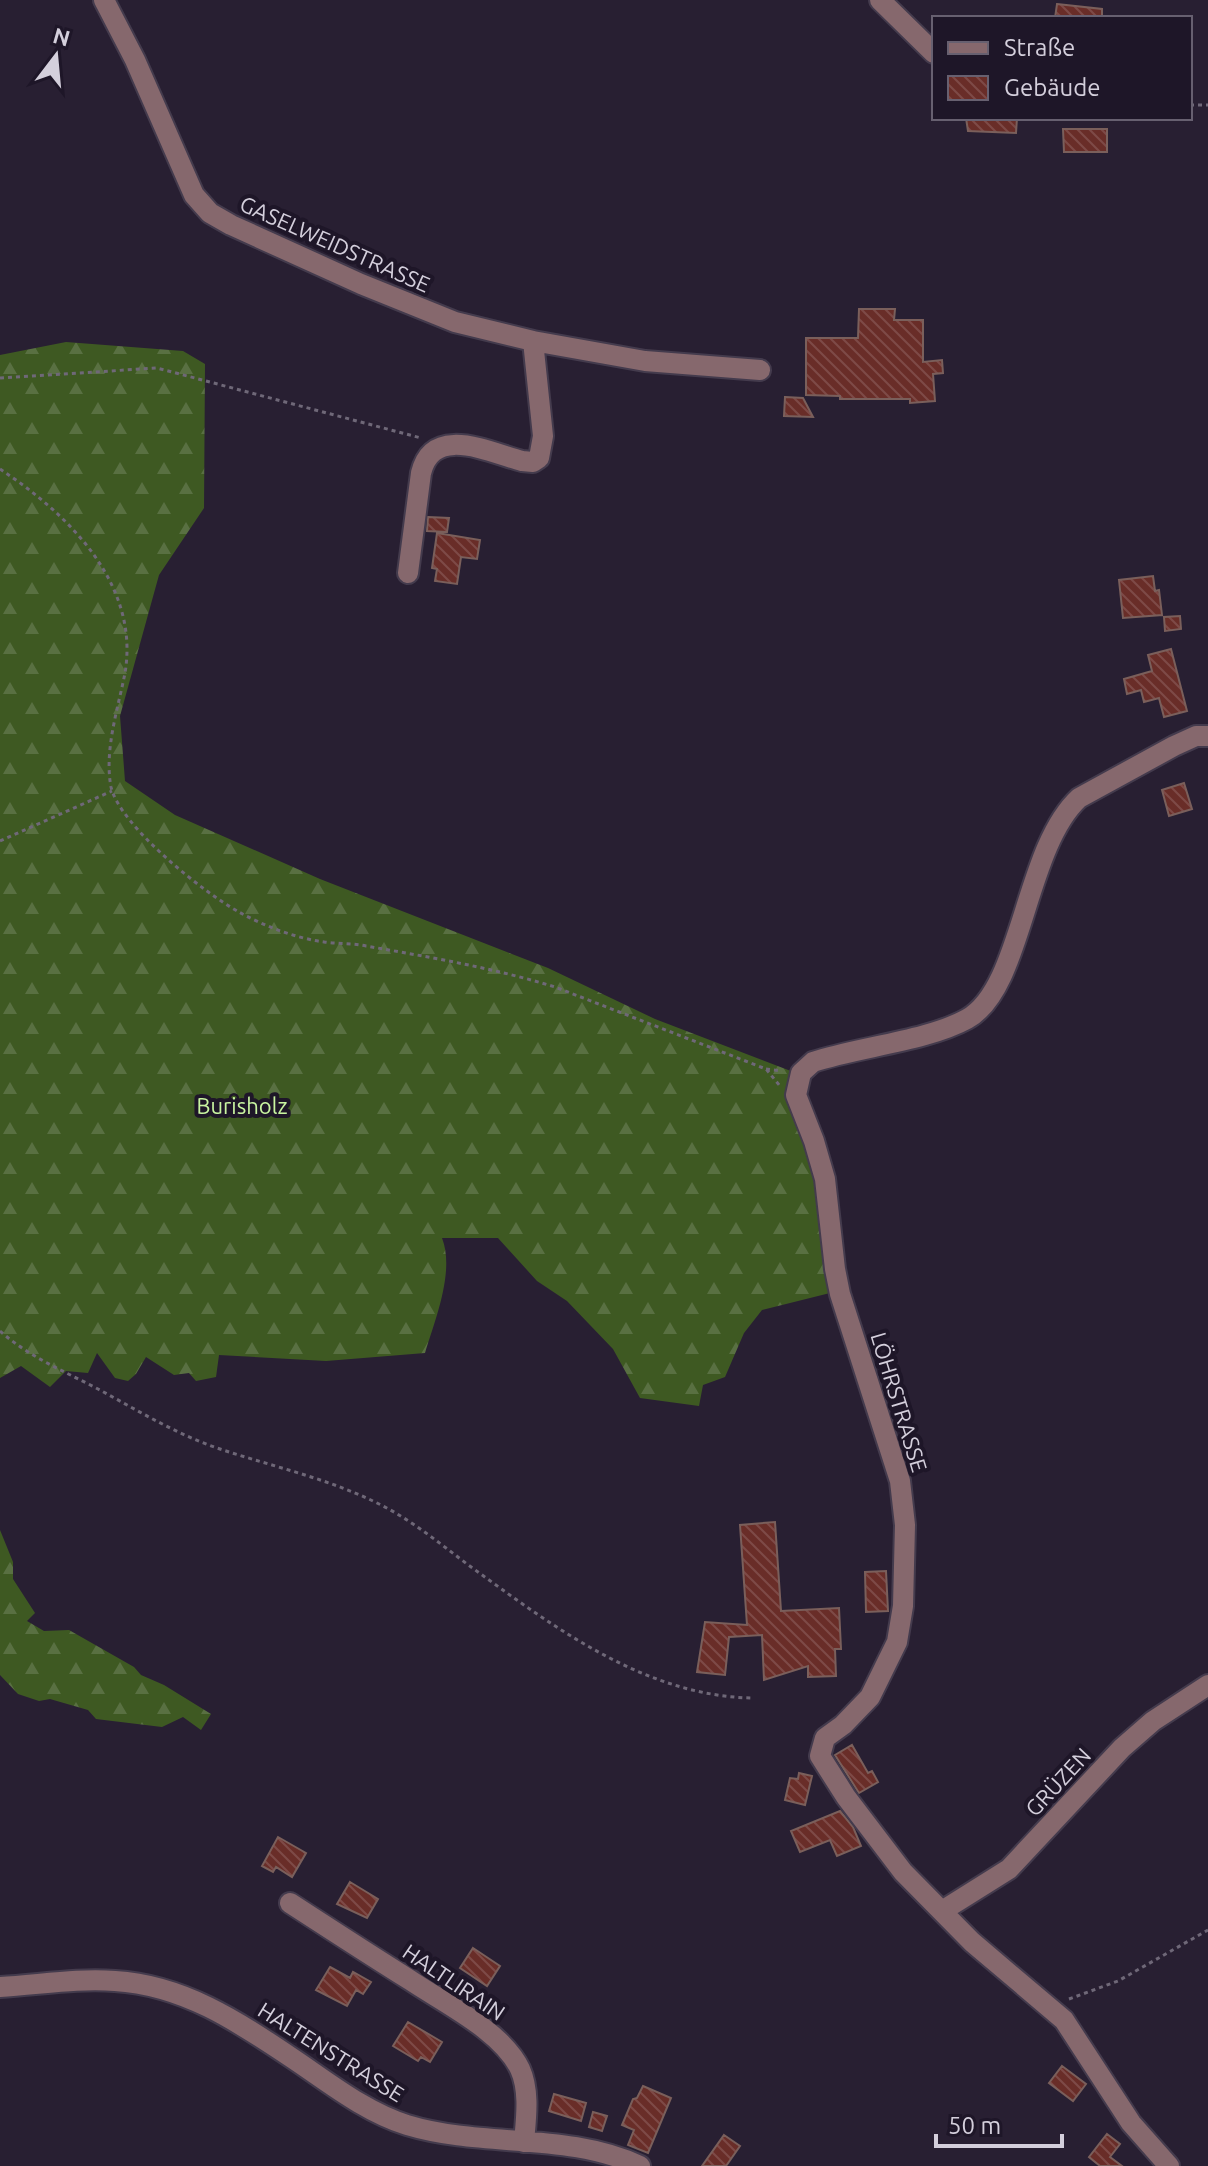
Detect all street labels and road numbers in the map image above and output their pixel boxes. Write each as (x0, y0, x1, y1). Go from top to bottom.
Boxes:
street label: GASELWEIDSTRASSE (236, 190, 434, 297)
street label: LÖHRSTRASSE (866, 1329, 933, 1475)
street label: GRÜZEN (1020, 1742, 1095, 1821)
street label: HALTLIRAIN (398, 1938, 510, 2025)
street label: HALTENSTRASSE (254, 1997, 409, 2106)

